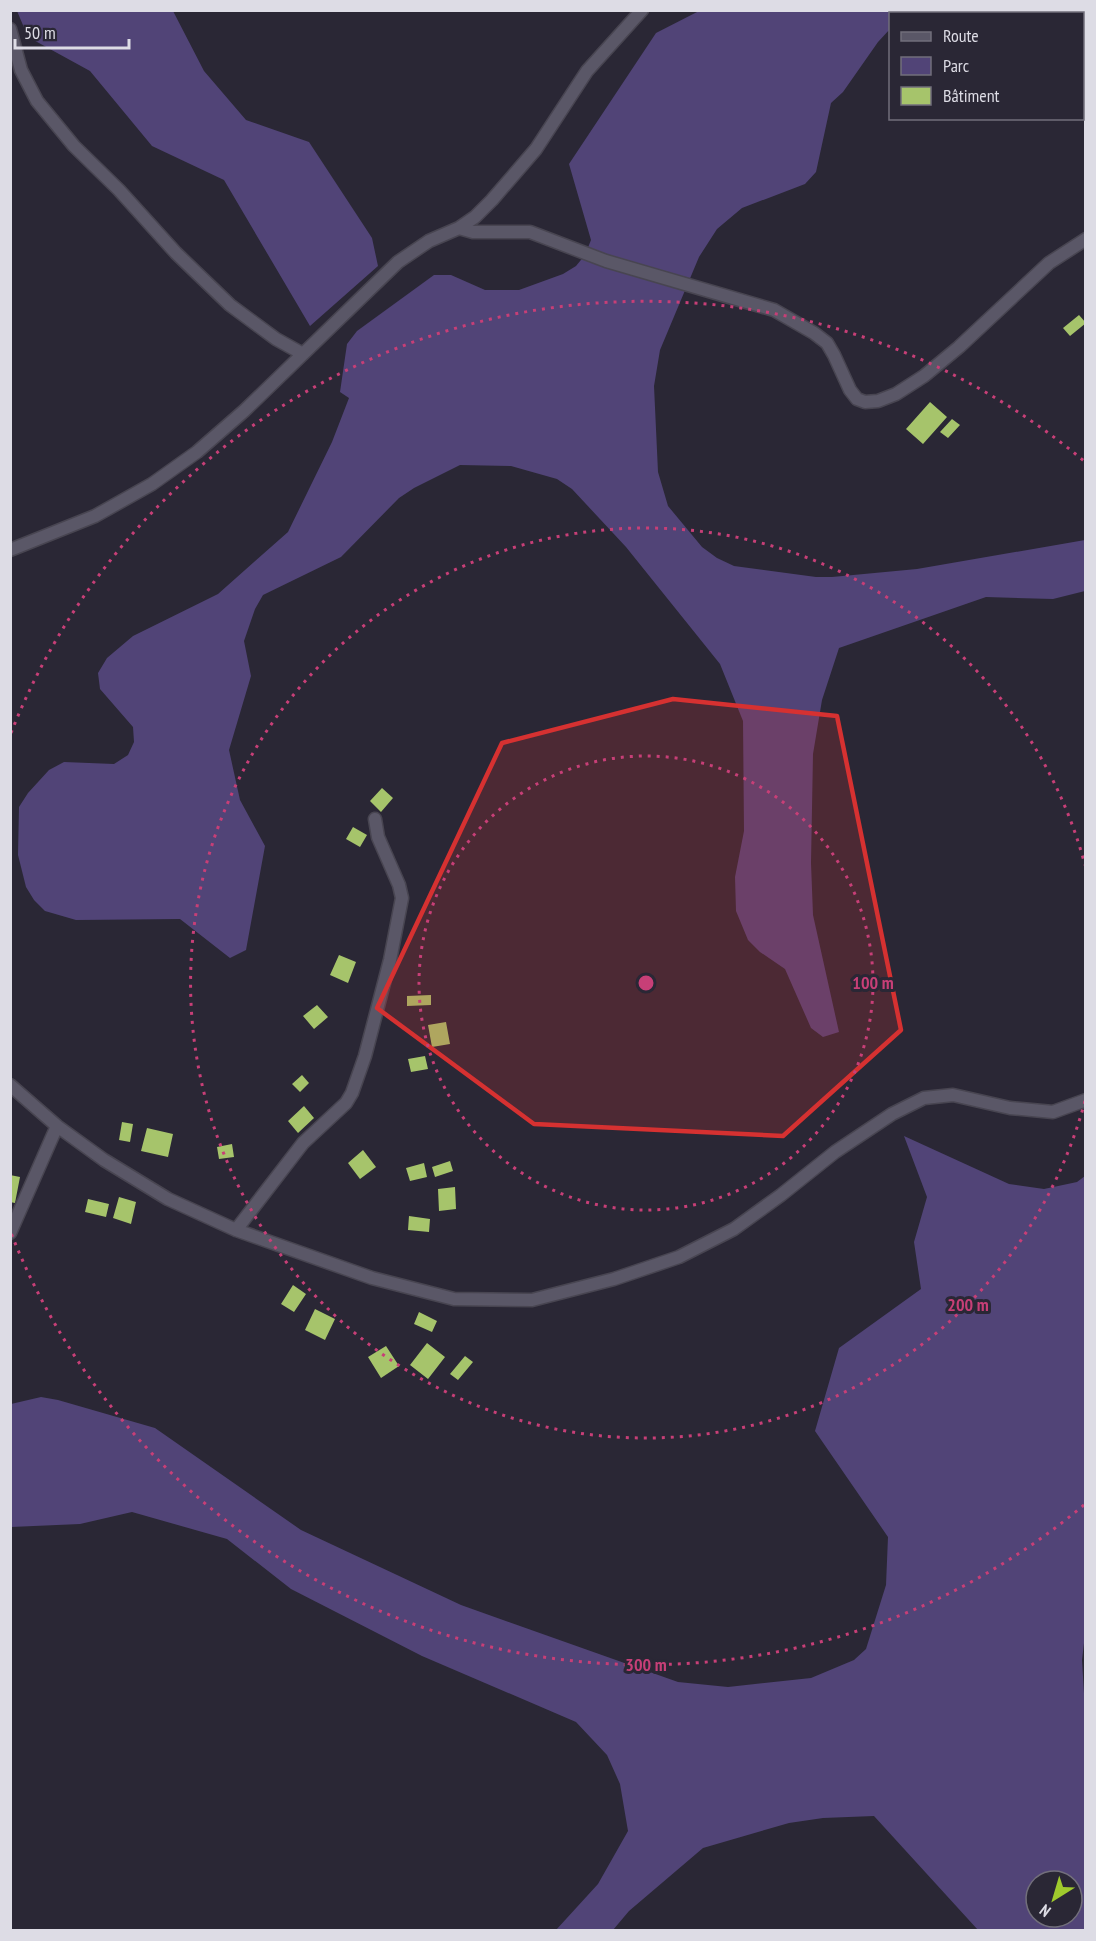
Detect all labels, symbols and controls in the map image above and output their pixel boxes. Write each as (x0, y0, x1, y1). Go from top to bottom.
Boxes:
scale bar (15, 12, 129, 50)
legend (889, 12, 1084, 120)
text: 50 m (24, 21, 56, 44)
text: Route (943, 24, 979, 47)
text: Parc (943, 54, 970, 77)
text: Bâtiment (943, 84, 1000, 107)
text: 100 m (852, 971, 894, 994)
centre of rings (636, 973, 656, 993)
text: 200 m (947, 1293, 989, 1316)
text: 300 m (625, 1653, 667, 1676)
north arrow (1024, 1869, 1084, 1929)
text: N (1036, 1900, 1054, 1922)

